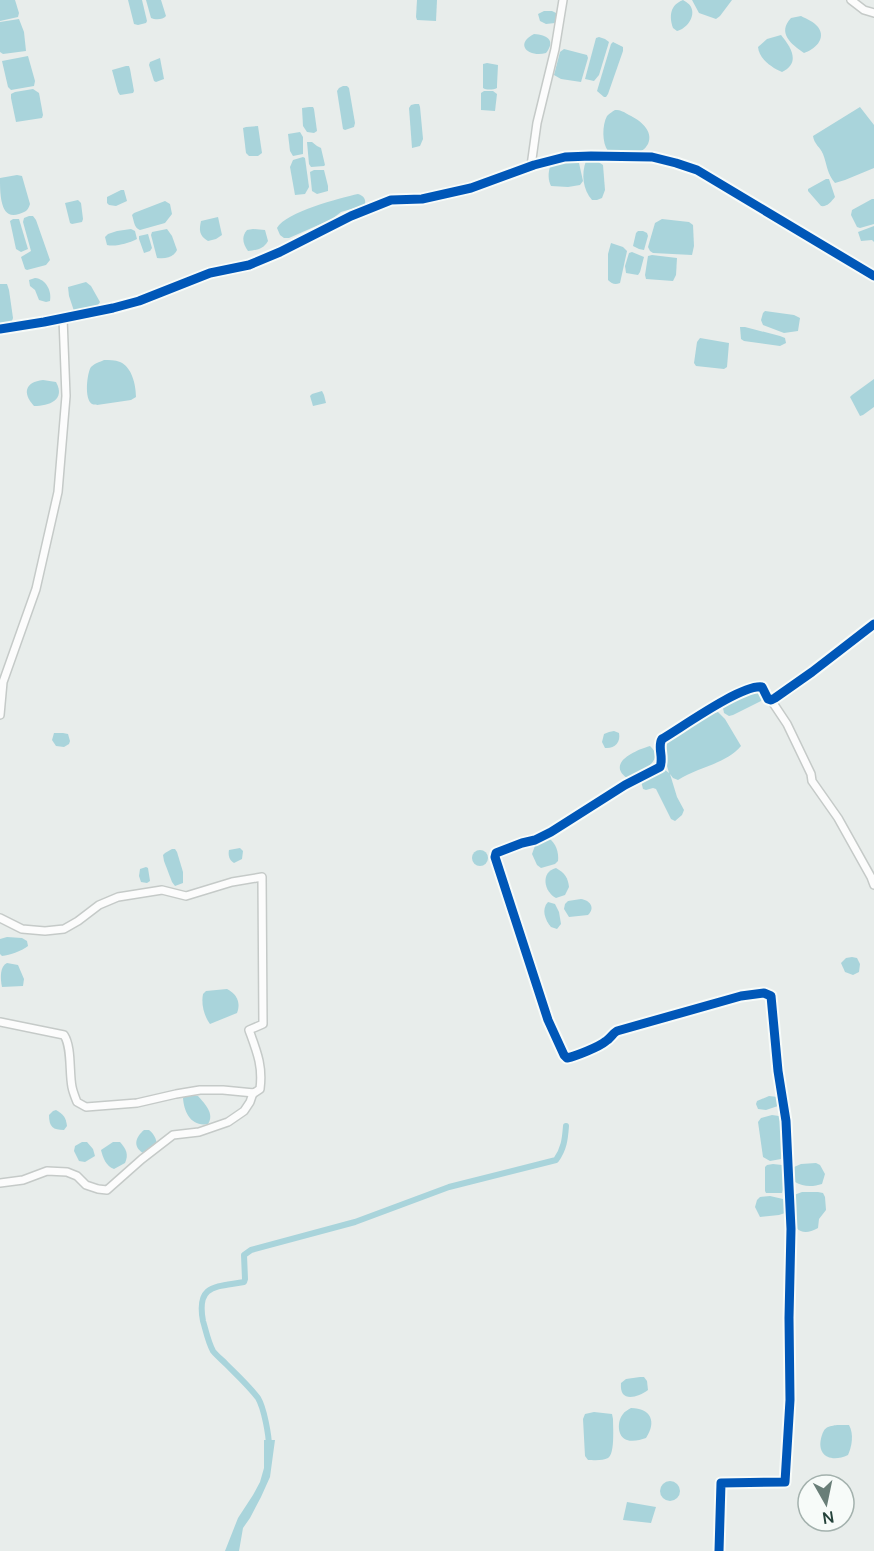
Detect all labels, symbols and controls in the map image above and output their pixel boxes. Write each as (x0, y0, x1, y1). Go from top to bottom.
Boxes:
north arrow (796, 1473, 856, 1533)
text: N (821, 1506, 836, 1530)

